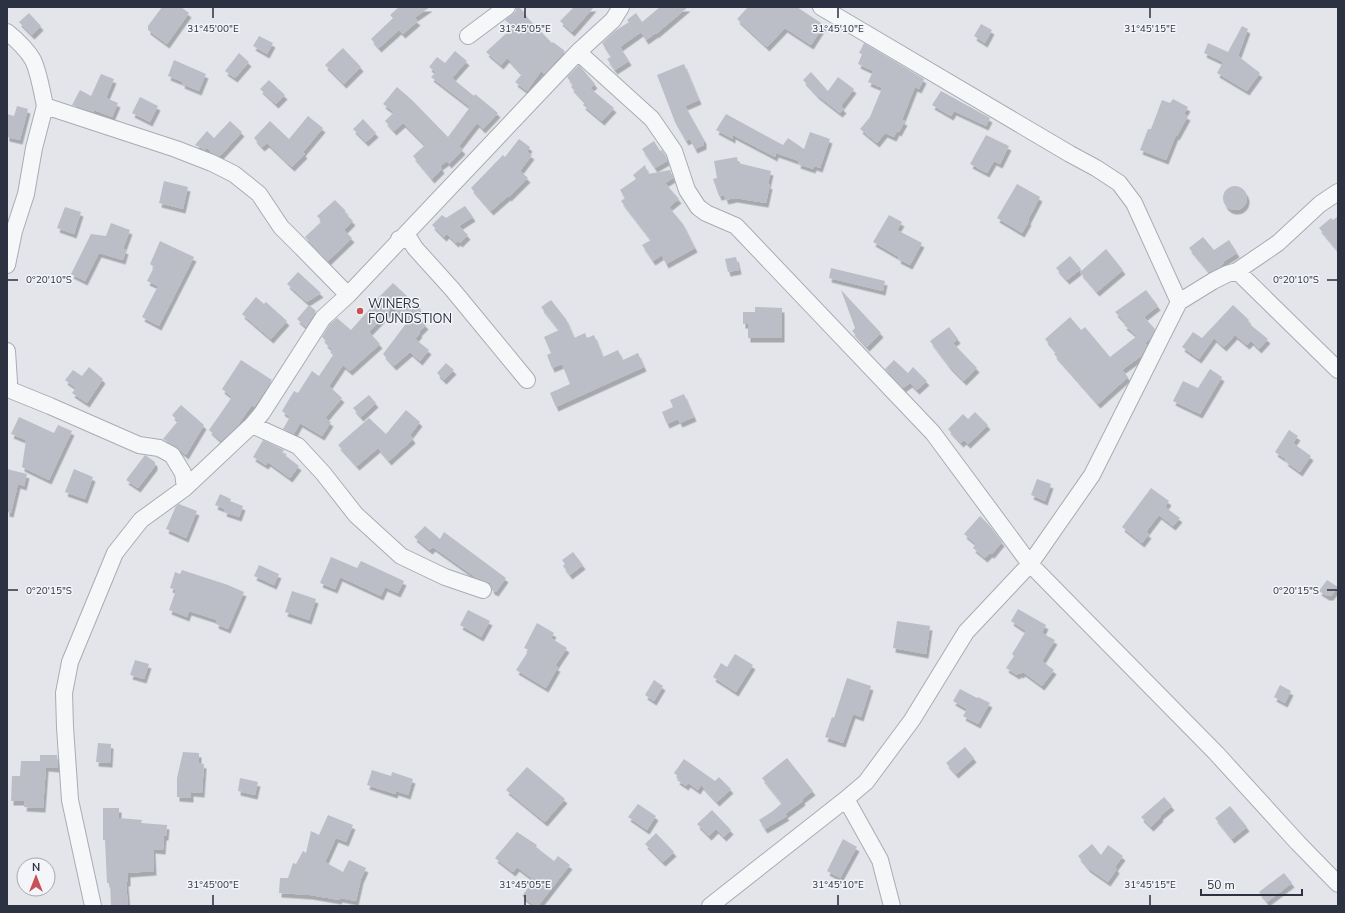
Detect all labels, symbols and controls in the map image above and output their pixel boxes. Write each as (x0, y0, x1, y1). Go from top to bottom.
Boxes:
text: 31°45'00"E (187, 22, 239, 36)
text: 31°45'05"E (499, 22, 551, 36)
text: 31°45'10"E (812, 22, 864, 36)
text: 31°45'15"E (1124, 22, 1176, 36)
text: 0°20'10"S (26, 273, 72, 287)
text: 0°20'10"S (1273, 273, 1319, 287)
place label: WINERS FOUNDSTION (368, 295, 452, 328)
marker: WINERS FOUNDSTION (355, 306, 365, 316)
text: 0°20'15"S (26, 584, 72, 598)
text: 0°20'15"S (1273, 584, 1319, 598)
north arrow (16, 857, 56, 897)
text: N (32, 860, 40, 875)
scale bar (1201, 871, 1302, 897)
text: 50 m (1207, 877, 1235, 893)
text: 31°45'00"E (187, 878, 239, 892)
text: 31°45'05"E (499, 878, 551, 892)
text: 31°45'10"E (812, 878, 864, 892)
text: 31°45'15"E (1124, 878, 1176, 892)

